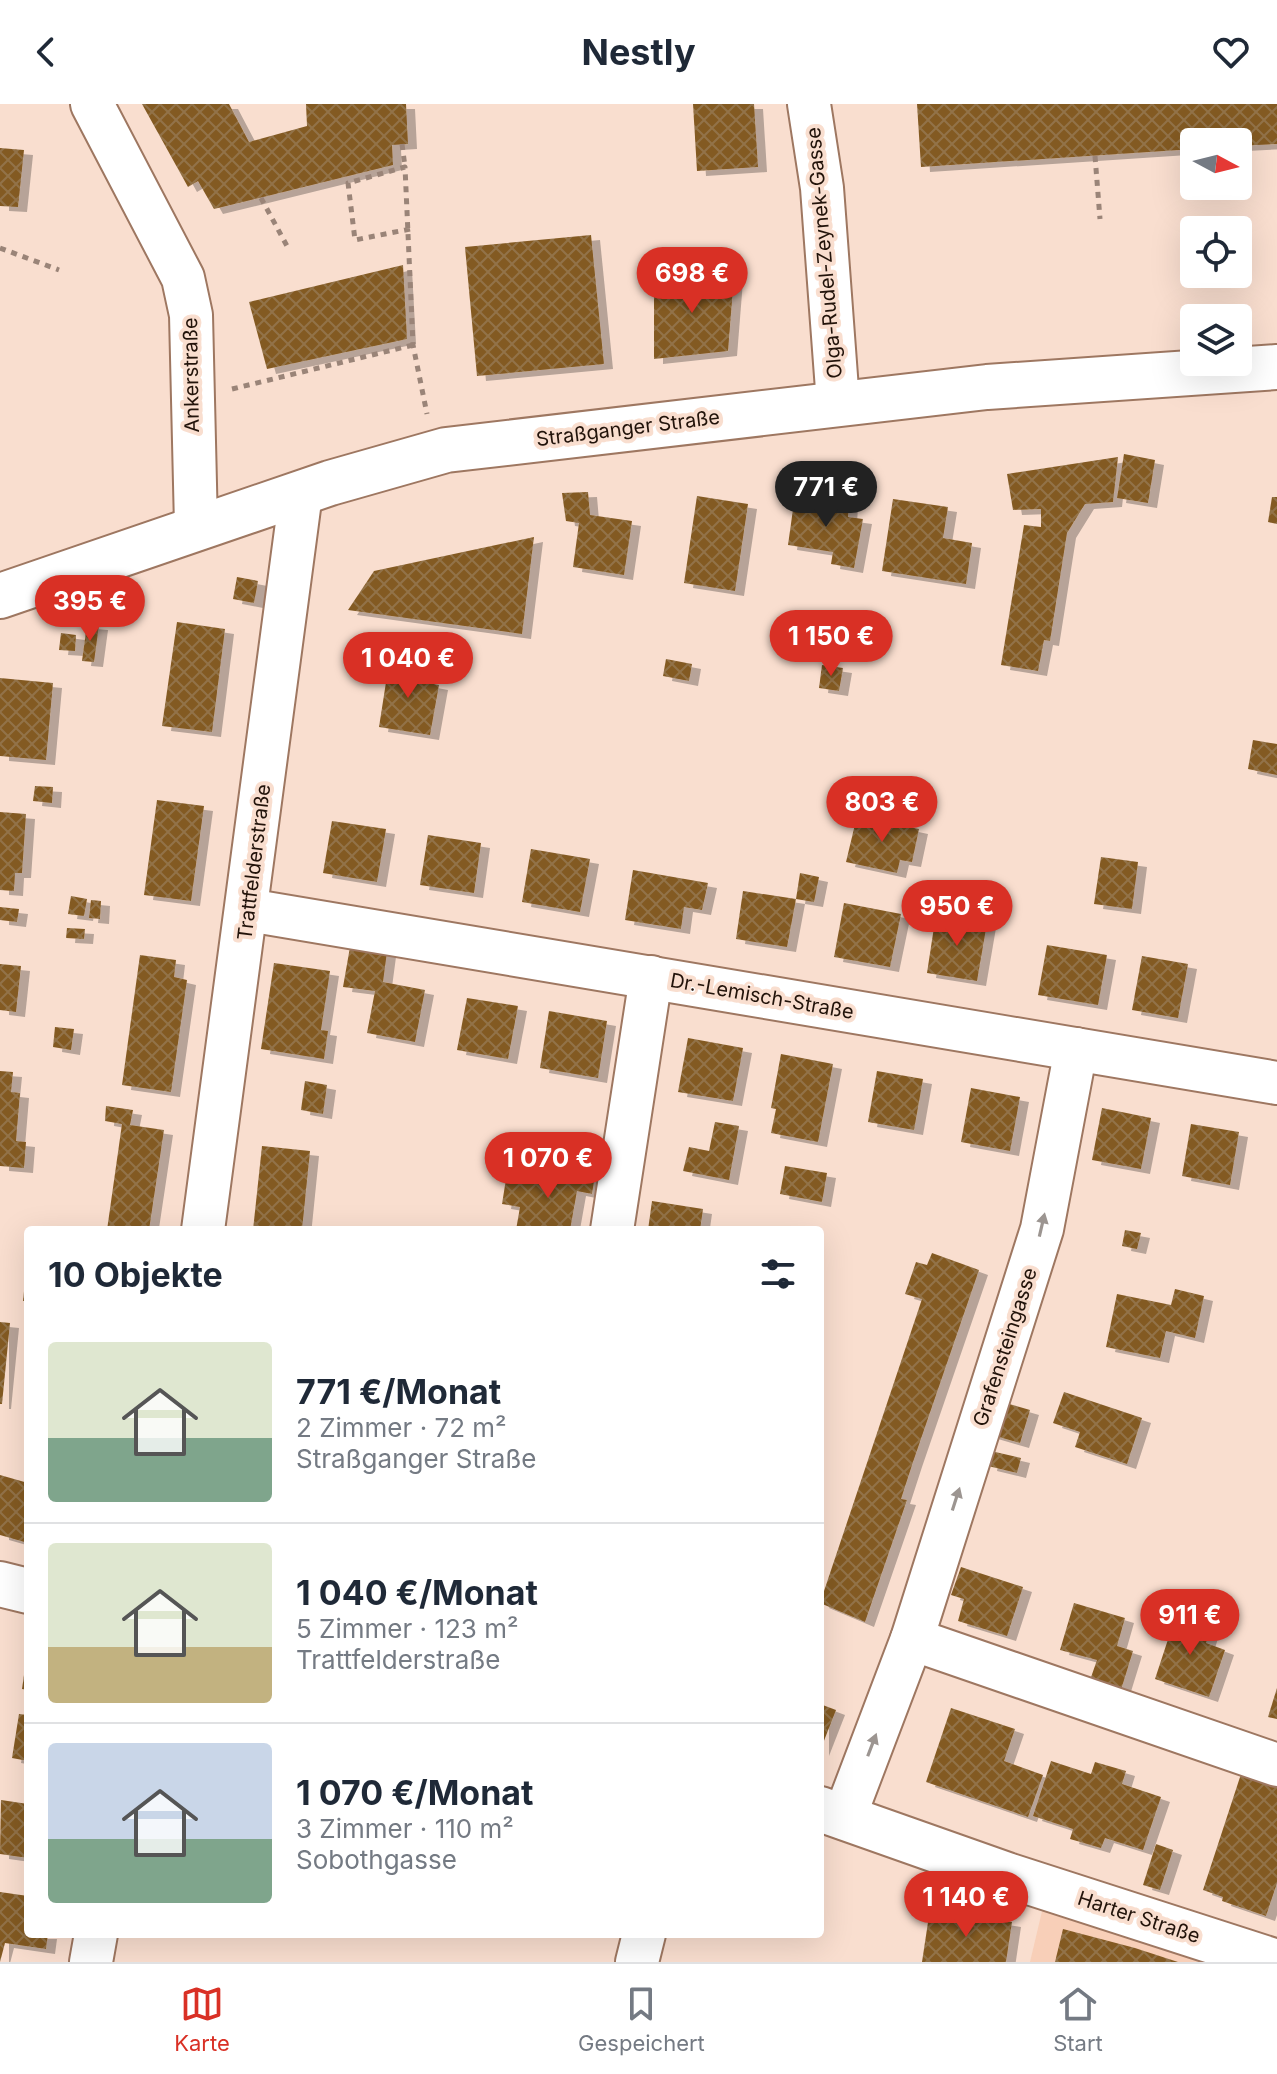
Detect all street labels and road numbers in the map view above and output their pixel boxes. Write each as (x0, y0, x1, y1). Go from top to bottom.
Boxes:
street label: Olga-Rudel-Zeynek-Gasse (801, 126, 847, 380)
street label: Ankerstraße (178, 317, 204, 433)
street label: Straßganger Straße (535, 405, 721, 451)
street label: Trattfelderstraße (233, 782, 275, 942)
street label: Dr.-Lemisch-Straße (668, 968, 856, 1024)
street label: Grafensteingasse (968, 1265, 1042, 1429)
street label: Harter Straße (1075, 1886, 1203, 1948)

